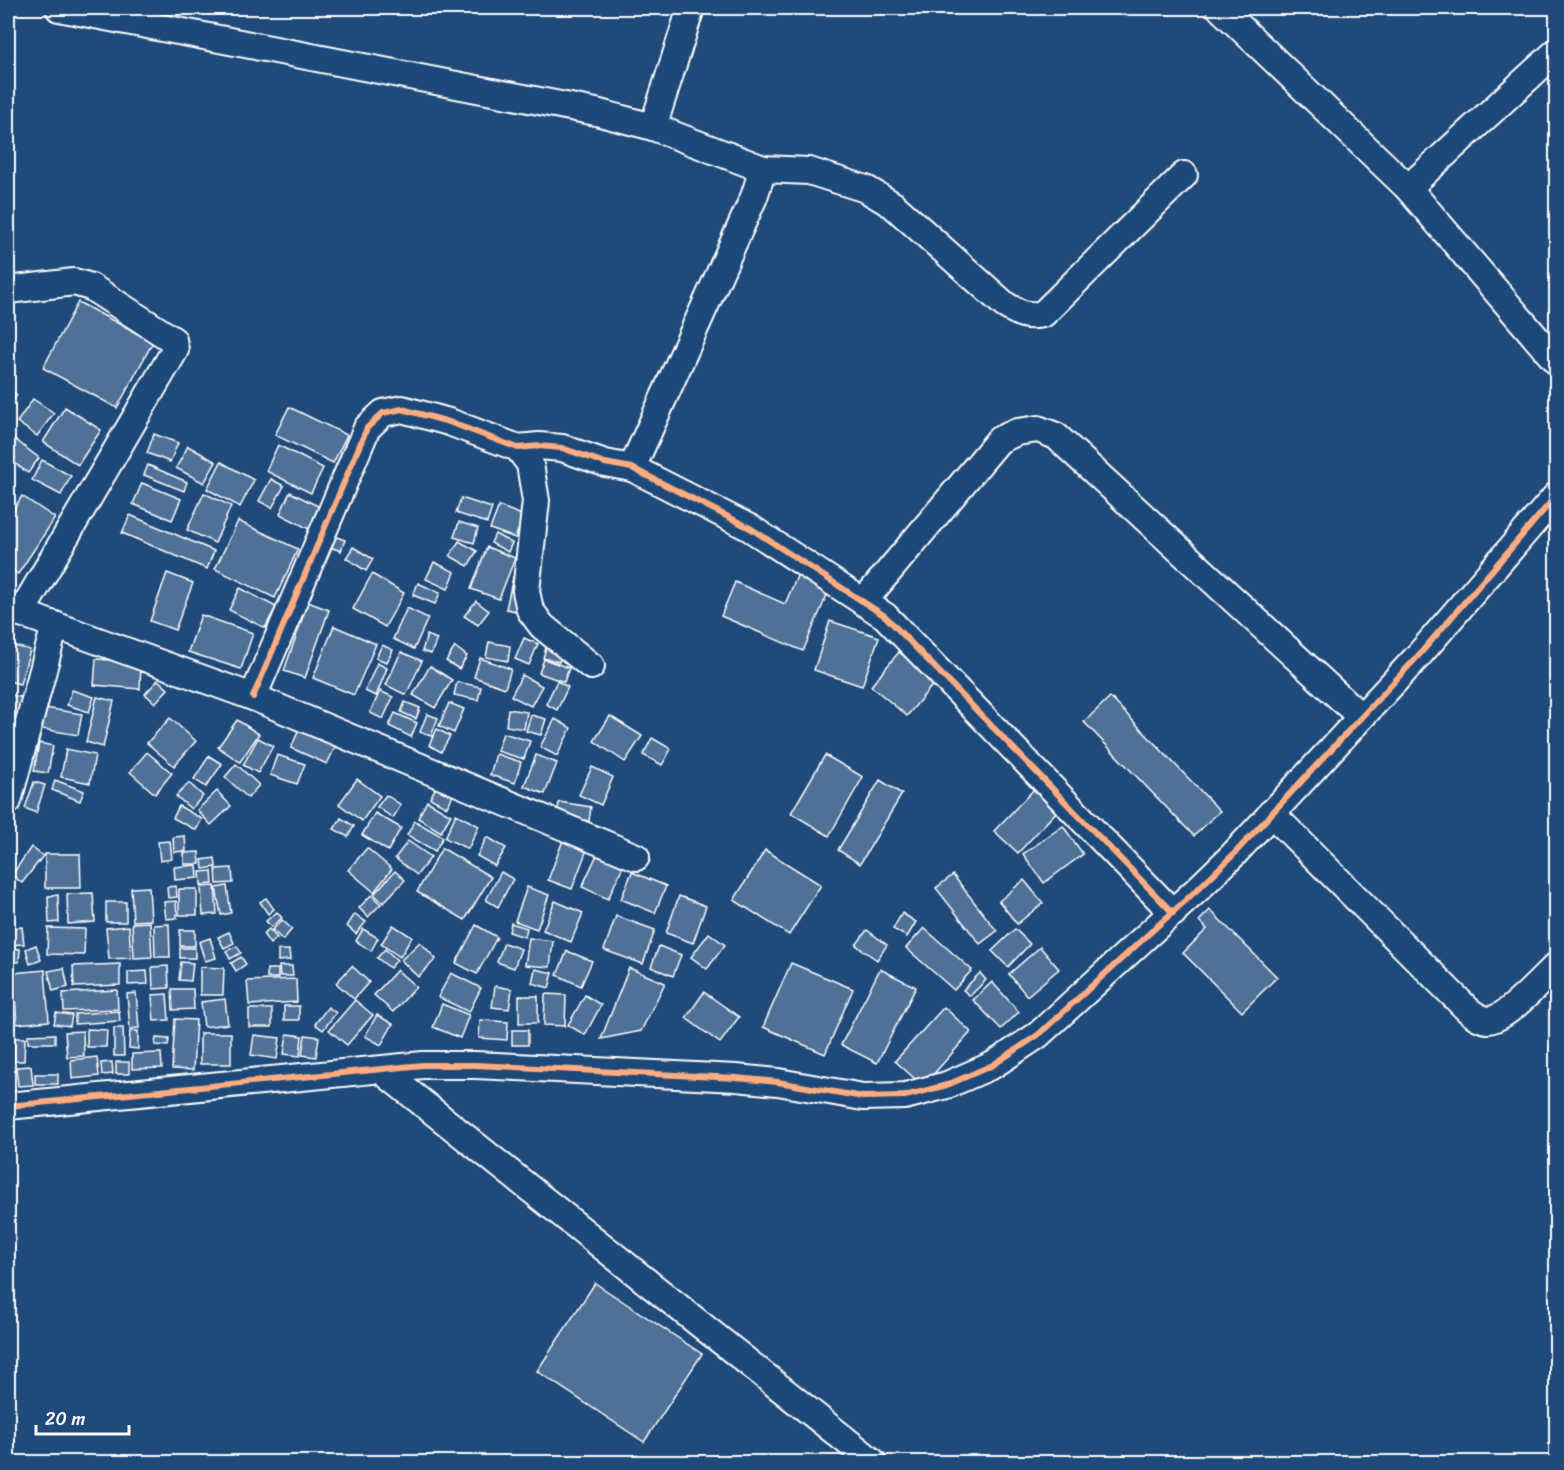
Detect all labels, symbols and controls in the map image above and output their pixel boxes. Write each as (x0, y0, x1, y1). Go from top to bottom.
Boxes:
scale bar (36, 1398, 129, 1436)
text: 20 m (45, 1403, 85, 1435)

